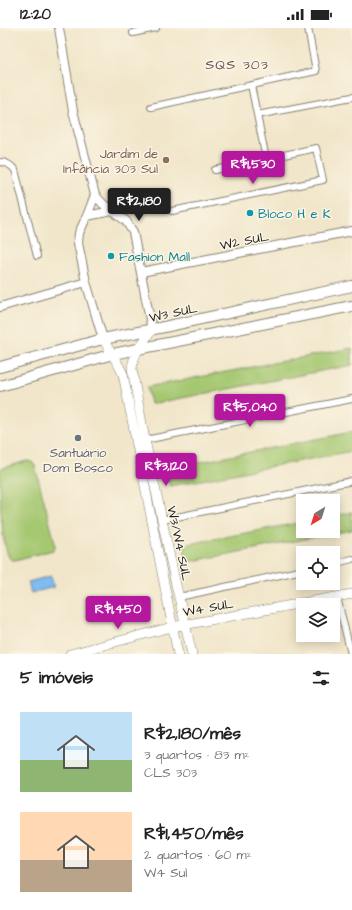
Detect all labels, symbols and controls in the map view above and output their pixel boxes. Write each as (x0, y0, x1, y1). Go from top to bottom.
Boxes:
text: 12:20 (20, 4, 51, 25)
district label: SQS 303 (205, 55, 269, 75)
place label: Jardim de Infância 303 Sul (63, 145, 158, 178)
pin: R$1,530 (216, 151, 290, 185)
marker: Jardim de Infância 303 Sul (161, 155, 171, 165)
text: R$1,530 (231, 155, 275, 173)
pin: R$2,180 (102, 188, 176, 222)
text: R$2,180 (117, 192, 161, 210)
place label: Bloco H e K (258, 205, 331, 223)
marker: Bloco H e K (245, 208, 255, 218)
street label: W2 SUL (218, 227, 270, 255)
place label: Fashion Mall (119, 248, 190, 266)
marker: Fashion Mall (106, 251, 116, 261)
street label: W3 SUL (148, 299, 199, 327)
pin: R$5,040 (213, 394, 287, 428)
text: R$5,040 (223, 398, 277, 416)
marker: Santuário Dom Bosco (73, 433, 83, 443)
place label: Santuário Dom Bosco (43, 444, 114, 477)
pin: R$3,120 (129, 453, 203, 487)
text: R$3,120 (145, 457, 187, 475)
north arrow (296, 494, 340, 538)
map controls (296, 494, 340, 642)
street label: W3/W4 SUL (162, 504, 196, 582)
button: locate (296, 546, 340, 590)
street label: W4 SUL (182, 595, 235, 621)
pin: R$1,450 (81, 596, 155, 630)
button: layers (296, 598, 340, 642)
text: R$1,450 (95, 600, 141, 618)
text: 5 imóveis (20, 666, 93, 690)
icon: filters (310, 667, 332, 689)
text: R$2,180/mês (144, 722, 241, 746)
icon: home (52, 728, 100, 776)
text: 3 quartos · 83 m² (144, 746, 249, 764)
text: CLS 303 (144, 764, 197, 782)
text: R$1,450/mês (144, 822, 244, 846)
icon: home (52, 828, 100, 876)
text: 2 quartos · 60 m² (144, 846, 252, 864)
text: W4 Sul (144, 864, 187, 882)

